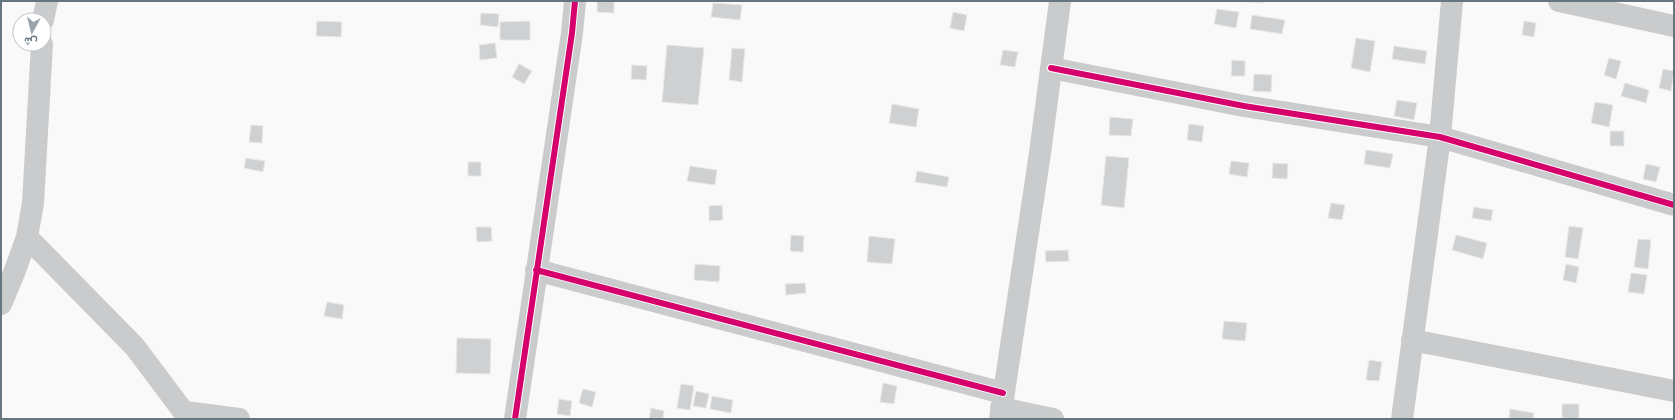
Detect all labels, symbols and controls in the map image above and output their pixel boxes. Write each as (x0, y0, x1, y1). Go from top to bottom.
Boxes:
north arrow (12, 12, 52, 52)
text: ش (24, 34, 38, 48)

